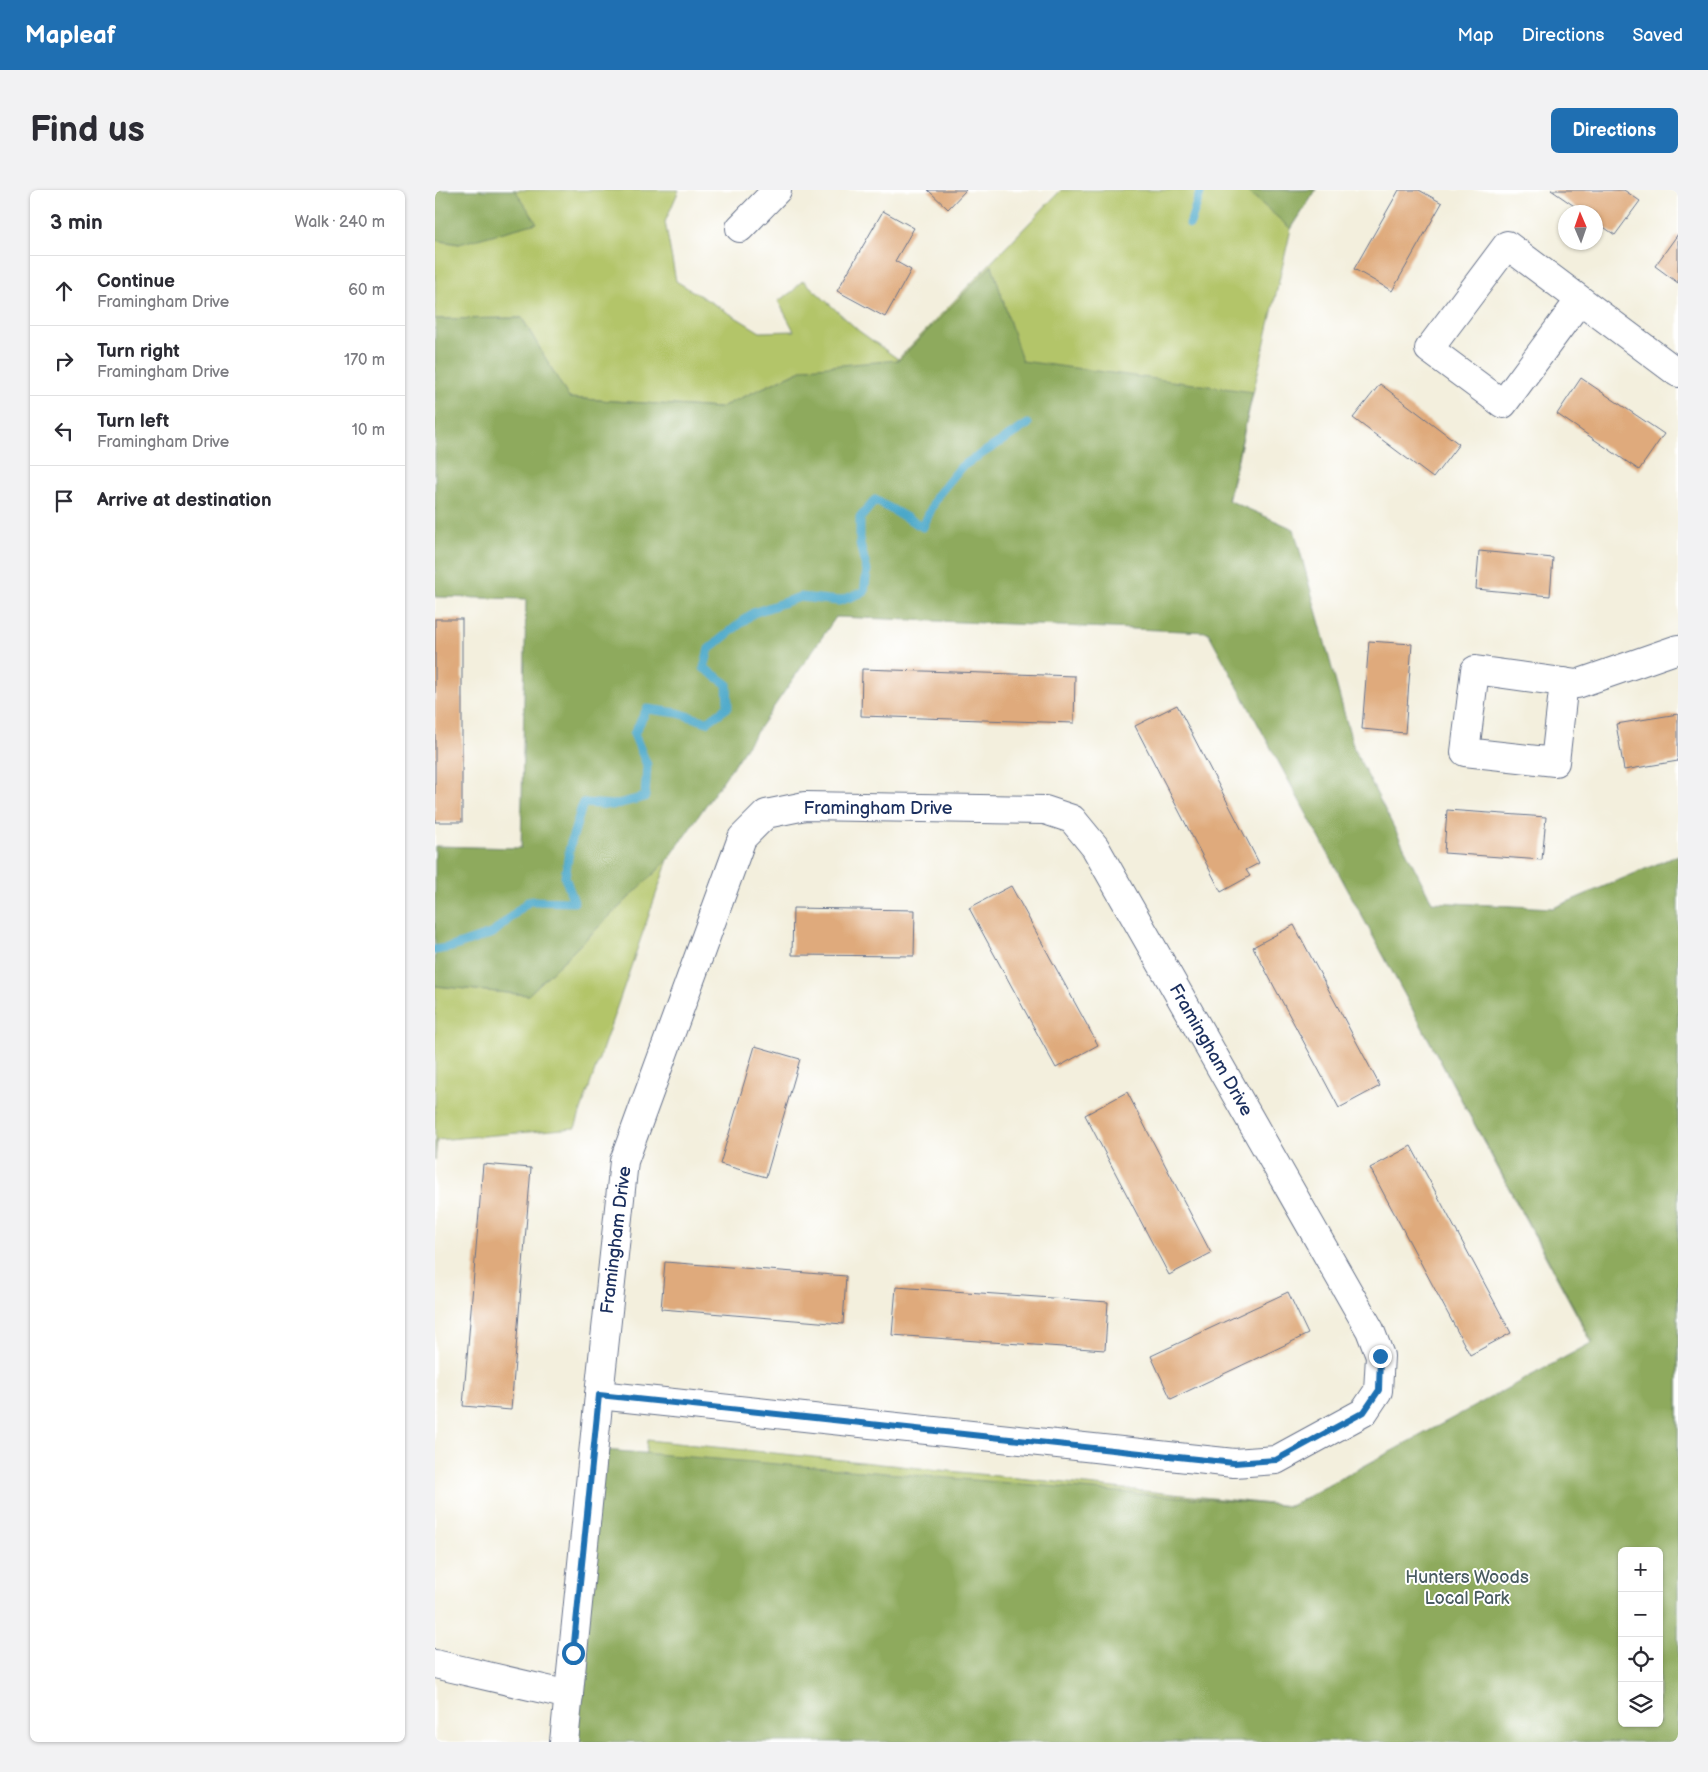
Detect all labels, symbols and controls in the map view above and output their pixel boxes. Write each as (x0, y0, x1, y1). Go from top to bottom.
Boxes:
text: Mapleaf (25, 21, 116, 50)
text: Map (1458, 25, 1494, 46)
text: Directions (1522, 25, 1604, 46)
text: Saved (1632, 25, 1683, 46)
button: Directions (1551, 108, 1678, 153)
text: Find us (30, 109, 145, 152)
north arrow (1558, 205, 1603, 250)
text: 3 min (50, 210, 103, 235)
text: Walk · 240 m (295, 213, 385, 232)
text: Continue (97, 270, 175, 293)
icon: ahead (50, 277, 78, 305)
text: 60 m (348, 281, 385, 300)
text: Framingham Drive (97, 293, 229, 312)
text: Turn right (97, 340, 180, 363)
icon: right (50, 347, 78, 375)
text: 170 m (344, 351, 385, 370)
text: Framingham Drive (97, 363, 229, 382)
text: Turn left (97, 410, 169, 433)
icon: left (50, 417, 78, 445)
text: 10 m (352, 421, 385, 440)
text: Framingham Drive (97, 433, 229, 452)
icon: arrive (50, 487, 78, 515)
text: Arrive at destination (97, 489, 272, 512)
street label: Framingham Drive (804, 798, 953, 819)
street label: Framingham Drive (1165, 980, 1257, 1120)
street label: Framingham Drive (597, 1165, 636, 1315)
route end (1369, 1345, 1392, 1368)
map controls (1618, 1547, 1663, 1727)
button: + (1618, 1547, 1663, 1592)
park label: Hunters Woods Local Park (1405, 1567, 1529, 1609)
button: − (1618, 1592, 1663, 1637)
button: locate (1618, 1637, 1663, 1682)
route start (562, 1642, 585, 1665)
button: layers (1618, 1682, 1663, 1727)

